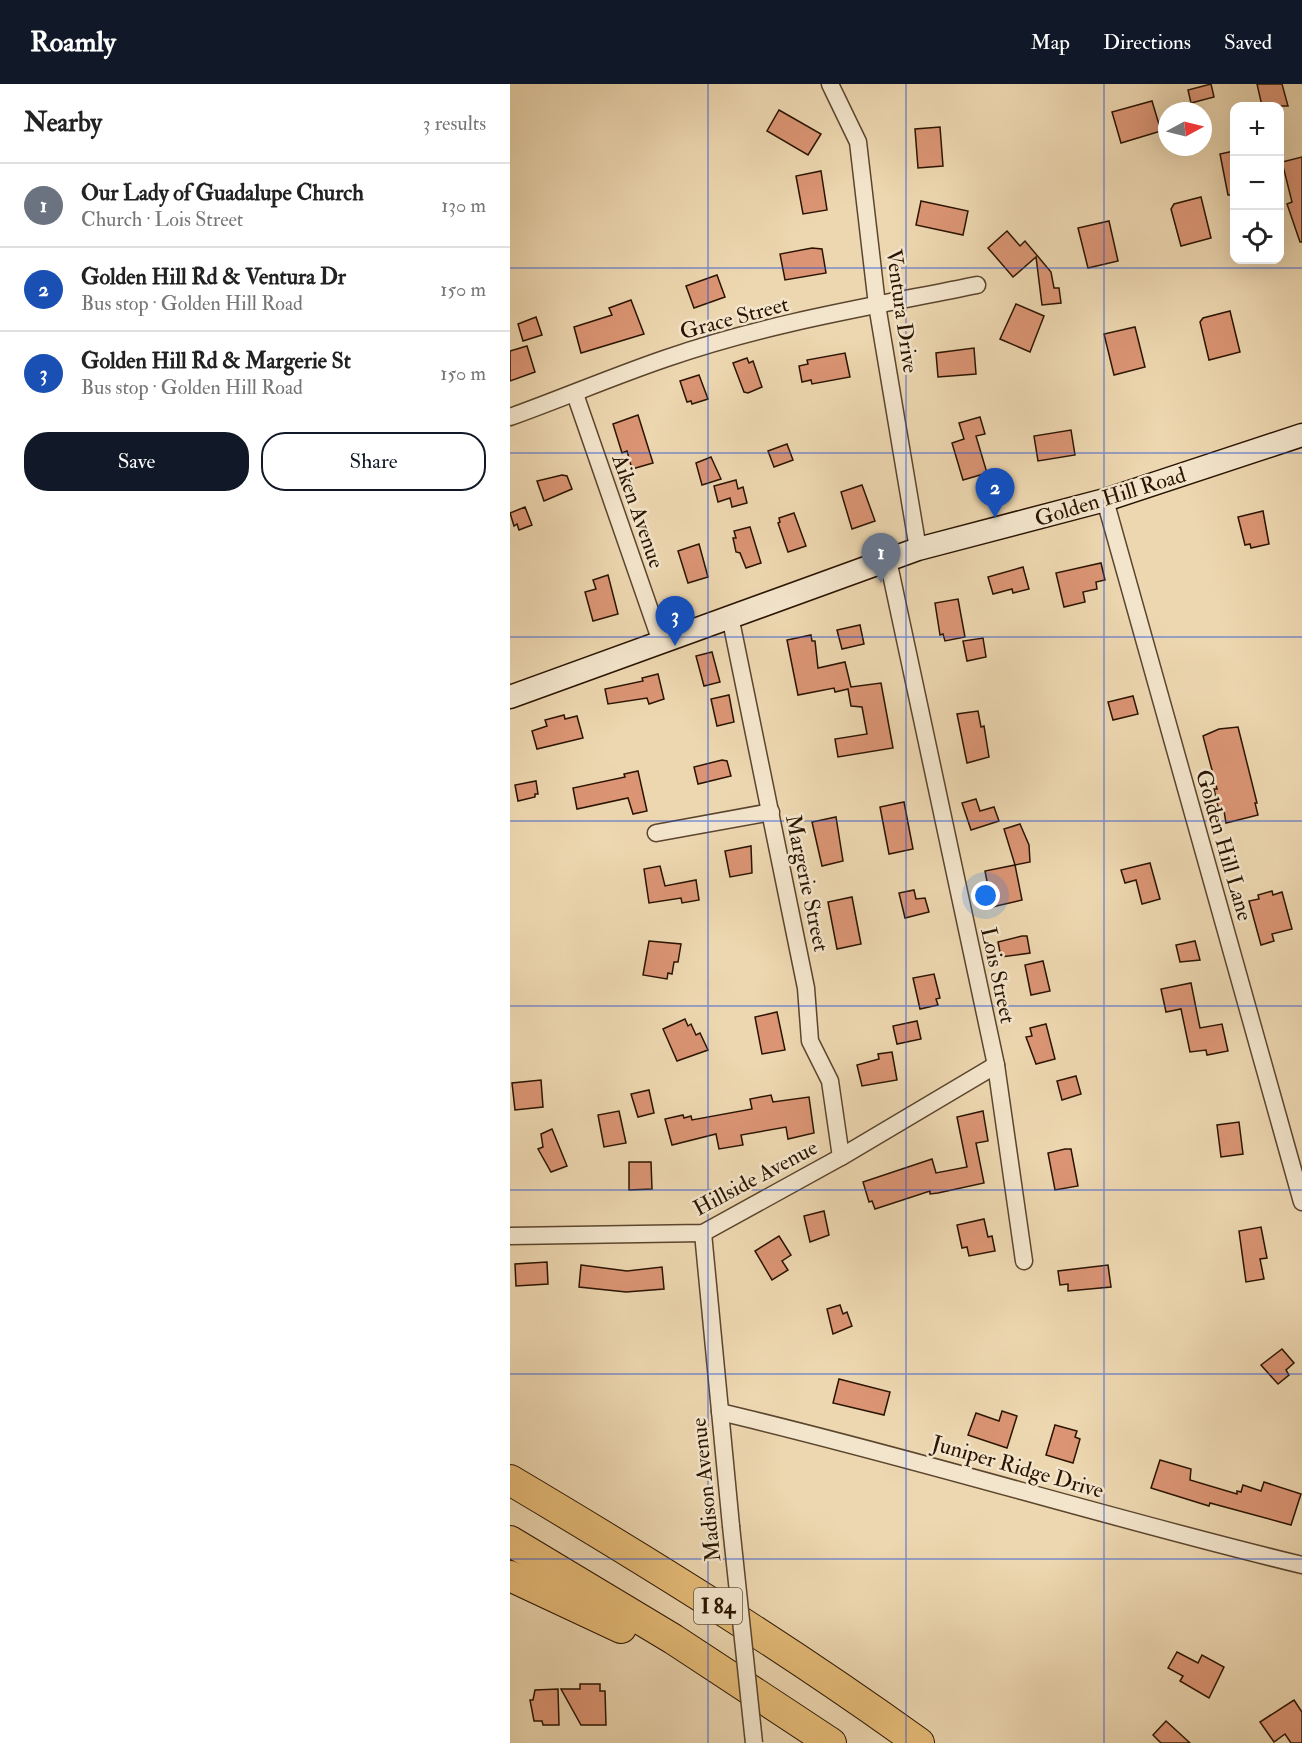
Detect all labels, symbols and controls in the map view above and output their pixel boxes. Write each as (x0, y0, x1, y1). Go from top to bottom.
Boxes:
text: Roamly (30, 25, 116, 60)
text: Map (1030, 29, 1070, 56)
text: Directions (1103, 29, 1191, 56)
text: Saved (1224, 29, 1272, 56)
north arrow (1158, 102, 1212, 156)
map controls (1230, 102, 1284, 264)
button: + (1230, 102, 1284, 156)
text: Nearby (24, 107, 102, 139)
text: 3 results (423, 111, 486, 136)
button: − (1230, 156, 1284, 210)
text: Our Lady of Guadalupe Church (81, 179, 364, 207)
text: 1 (40, 193, 47, 218)
text: 130 m (441, 193, 486, 218)
text: Church · Lois Street (81, 207, 243, 232)
button: locate (1230, 210, 1284, 264)
street label: Ventura Drive (879, 247, 925, 375)
text: Golden Hill Rd & Ventura Dr (81, 263, 346, 291)
text: 2 (38, 277, 49, 302)
text: 150 m (440, 277, 486, 302)
street label: Grace Street (677, 290, 792, 346)
text: Bus stop · Golden Hill Road (81, 291, 303, 316)
text: Golden Hill Rd & Margerie St (81, 347, 351, 375)
text: 3 (40, 361, 47, 386)
text: 150 m (440, 361, 486, 386)
text: Bus stop · Golden Hill Road (81, 375, 303, 400)
button: Save (24, 432, 249, 491)
button: Share (261, 432, 486, 491)
street label: Aiken Avenue (605, 450, 671, 572)
street label: Golden Hill Road (1031, 461, 1189, 533)
pin: 2 (976, 468, 1014, 518)
pin: 1 (862, 534, 901, 583)
pin: 3 (656, 596, 694, 646)
street label: Golden Hill Lane (1189, 767, 1259, 924)
street label: Margerie Street (779, 812, 835, 954)
your location (971, 881, 1000, 910)
street label: Lois Street (974, 925, 1022, 1026)
street label: Hillside Avenue (689, 1133, 822, 1222)
street label: Madison Avenue (685, 1416, 727, 1563)
street label: Juniper Ridge Drive (927, 1429, 1107, 1506)
road number: I 84 (694, 1588, 742, 1624)

